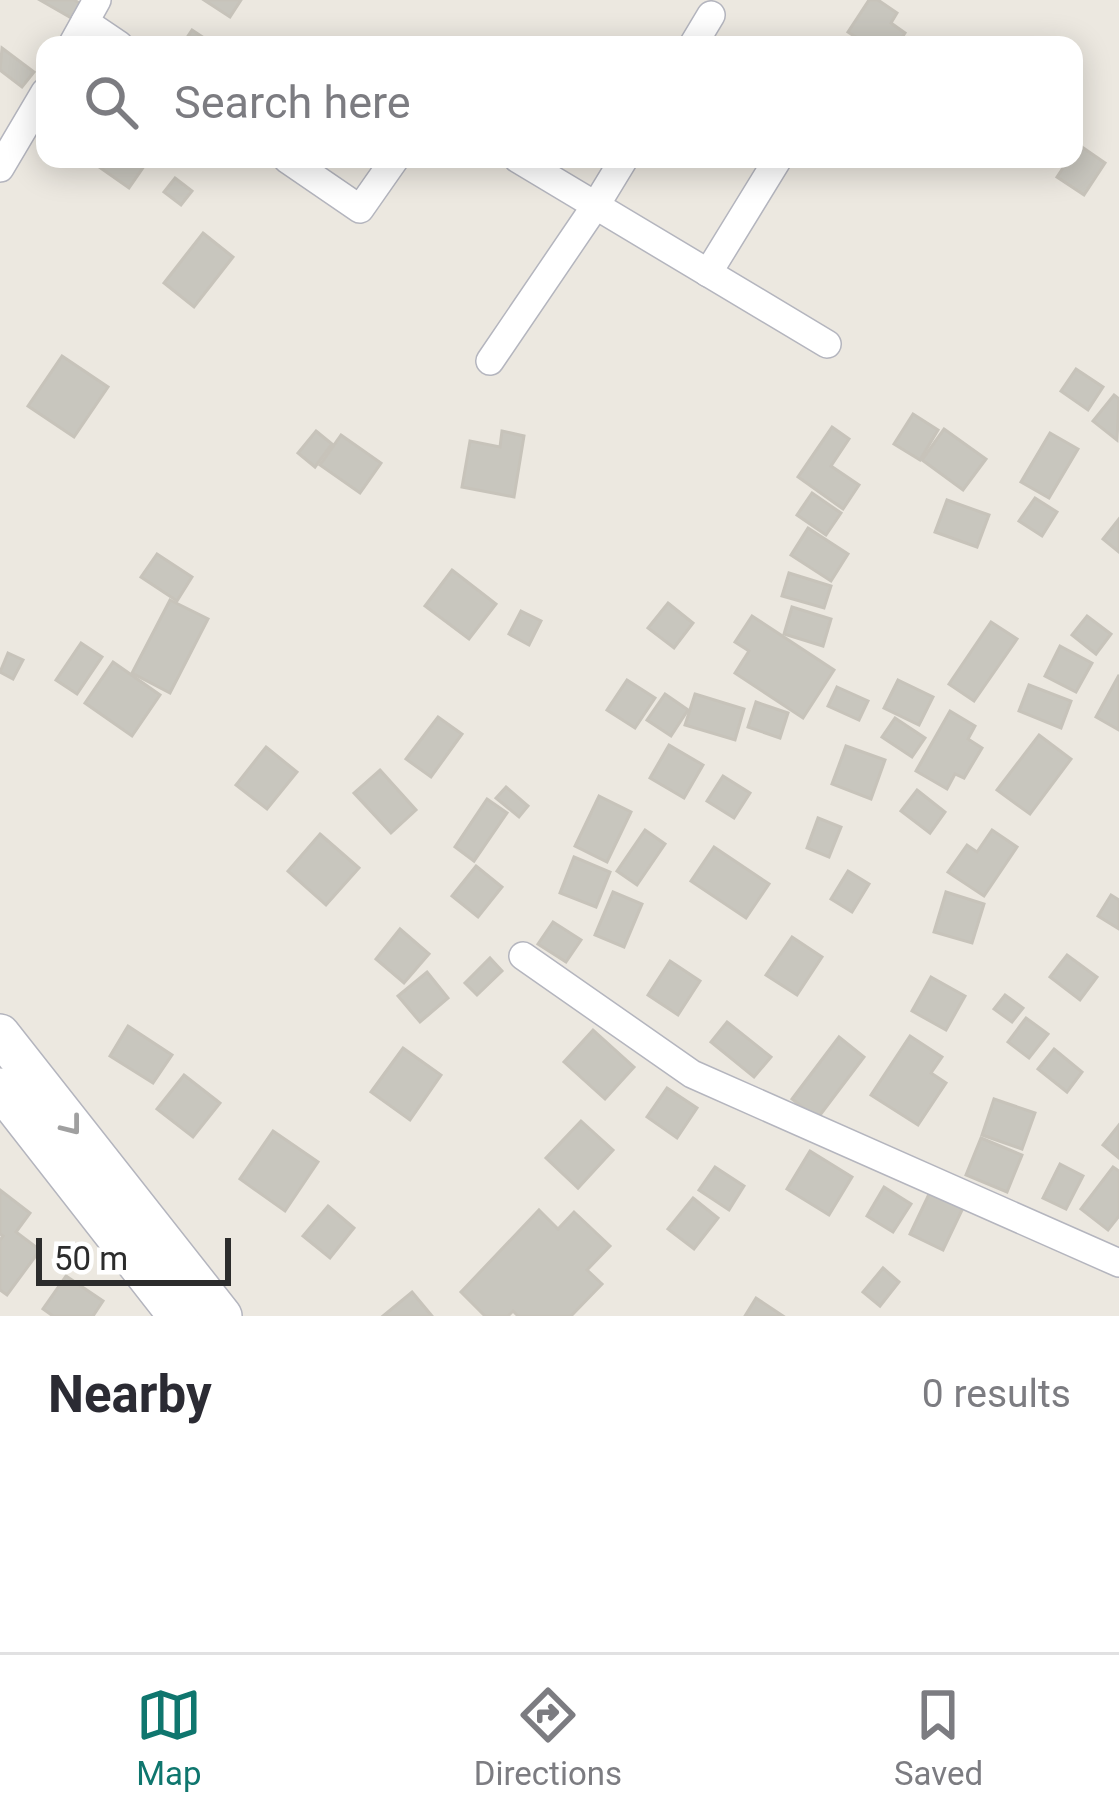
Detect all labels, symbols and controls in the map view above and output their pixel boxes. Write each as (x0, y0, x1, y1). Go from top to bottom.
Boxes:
search box (36, 36, 1083, 168)
icon: search (78, 69, 144, 135)
text: Search here (174, 76, 411, 129)
one-way arrow (58, 1112, 79, 1134)
scale bar (36, 1232, 231, 1285)
text: 50 m (54, 1239, 128, 1278)
text: Nearby (48, 1365, 212, 1424)
text: 0 results (922, 1371, 1071, 1417)
tab: Map (136, 1682, 202, 1793)
tab: Directions (474, 1682, 622, 1793)
tab: Saved (894, 1682, 983, 1793)

